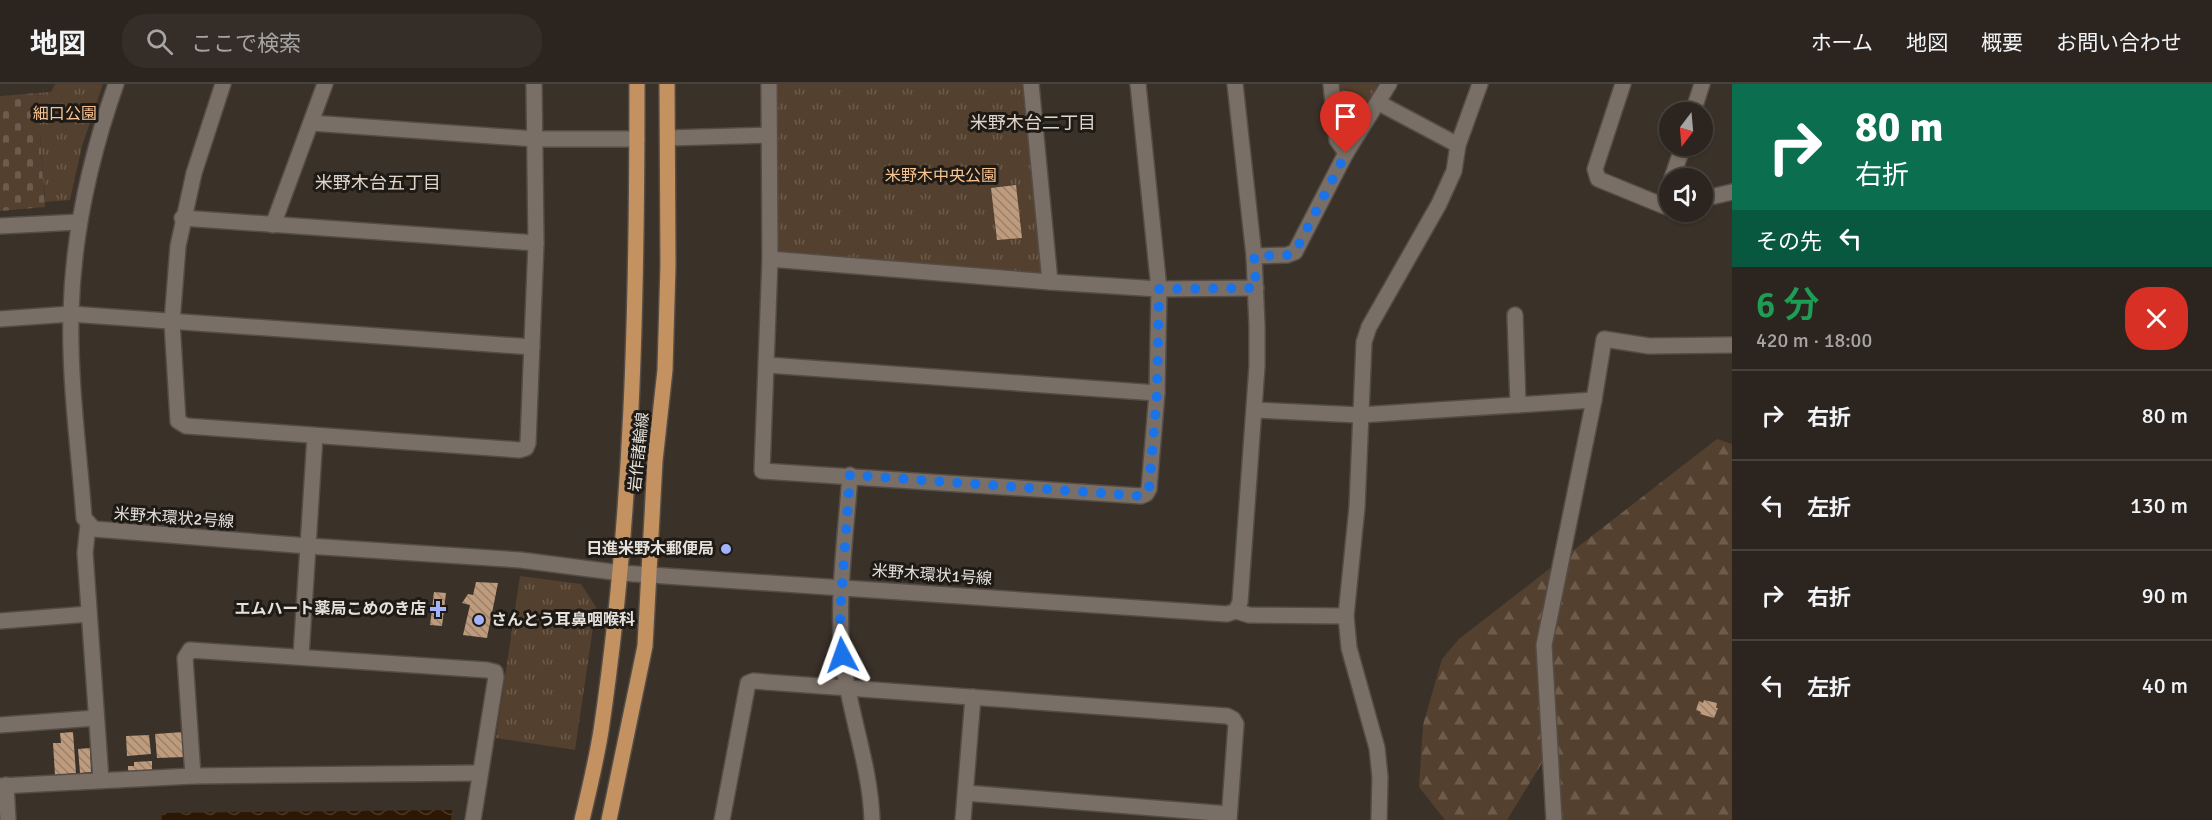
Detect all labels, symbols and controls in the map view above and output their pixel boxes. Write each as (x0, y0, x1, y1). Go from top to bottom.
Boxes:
search box (122, 14, 542, 68)
icon: search (143, 25, 176, 58)
text: 地図 (30, 27, 86, 61)
text: ここで検索 (191, 30, 301, 57)
text: ホーム (1811, 30, 1873, 56)
text: 地図 (1906, 30, 1948, 56)
text: 概要 (1981, 30, 2023, 56)
text: お問い合わせ (2056, 30, 2182, 56)
pin (1320, 91, 1371, 153)
icon: arrive (1329, 100, 1362, 133)
north arrow (1659, 102, 1713, 156)
map controls (1659, 102, 1713, 222)
text: 80 m (1855, 102, 1944, 153)
park label: 細口公園 (33, 104, 97, 124)
icon: right (1756, 108, 1834, 186)
district label: 米野木台二丁目 (970, 112, 1096, 134)
text: 右折 (1855, 159, 1909, 192)
park label: 米野木中央公園 (885, 166, 997, 186)
button: sound (1659, 168, 1713, 222)
district label: 米野木台五丁目 (315, 172, 441, 194)
icon: left (1834, 222, 1867, 255)
text: その先 (1756, 228, 1822, 255)
text: 6 分 (1756, 283, 1819, 328)
button: close (2125, 287, 2188, 350)
text: 420 m · 18:00 (1756, 328, 1872, 353)
icon: right (1756, 399, 1789, 432)
text: 80 m (2142, 402, 2188, 429)
text: 右折 (1807, 404, 1851, 431)
street label: 岩作諸輪線 (625, 411, 653, 493)
icon: left (1756, 489, 1789, 522)
text: 130 m (2130, 492, 2188, 519)
text: 左折 (1807, 494, 1851, 521)
street label: 米野木環状2号線 (113, 504, 235, 532)
place label: 日進米野木郵便局 (586, 539, 714, 559)
marker: 日進米野木郵便局 (719, 542, 733, 556)
street label: 米野木環状1号線 (871, 561, 993, 589)
icon: right (1756, 579, 1789, 612)
text: 90 m (2142, 582, 2188, 609)
text: 右折 (1807, 584, 1851, 611)
place label: エムハート薬局こめのき店 (234, 599, 426, 619)
marker: エムハート薬局こめのき店 (431, 602, 445, 616)
place label: さんとう耳鼻咽喉科 (491, 610, 635, 630)
marker: さんとう耳鼻咽喉科 (472, 613, 486, 627)
position arrow (810, 623, 874, 687)
icon: left (1756, 669, 1789, 702)
text: 40 m (2142, 672, 2188, 699)
text: 左折 (1807, 674, 1851, 701)

